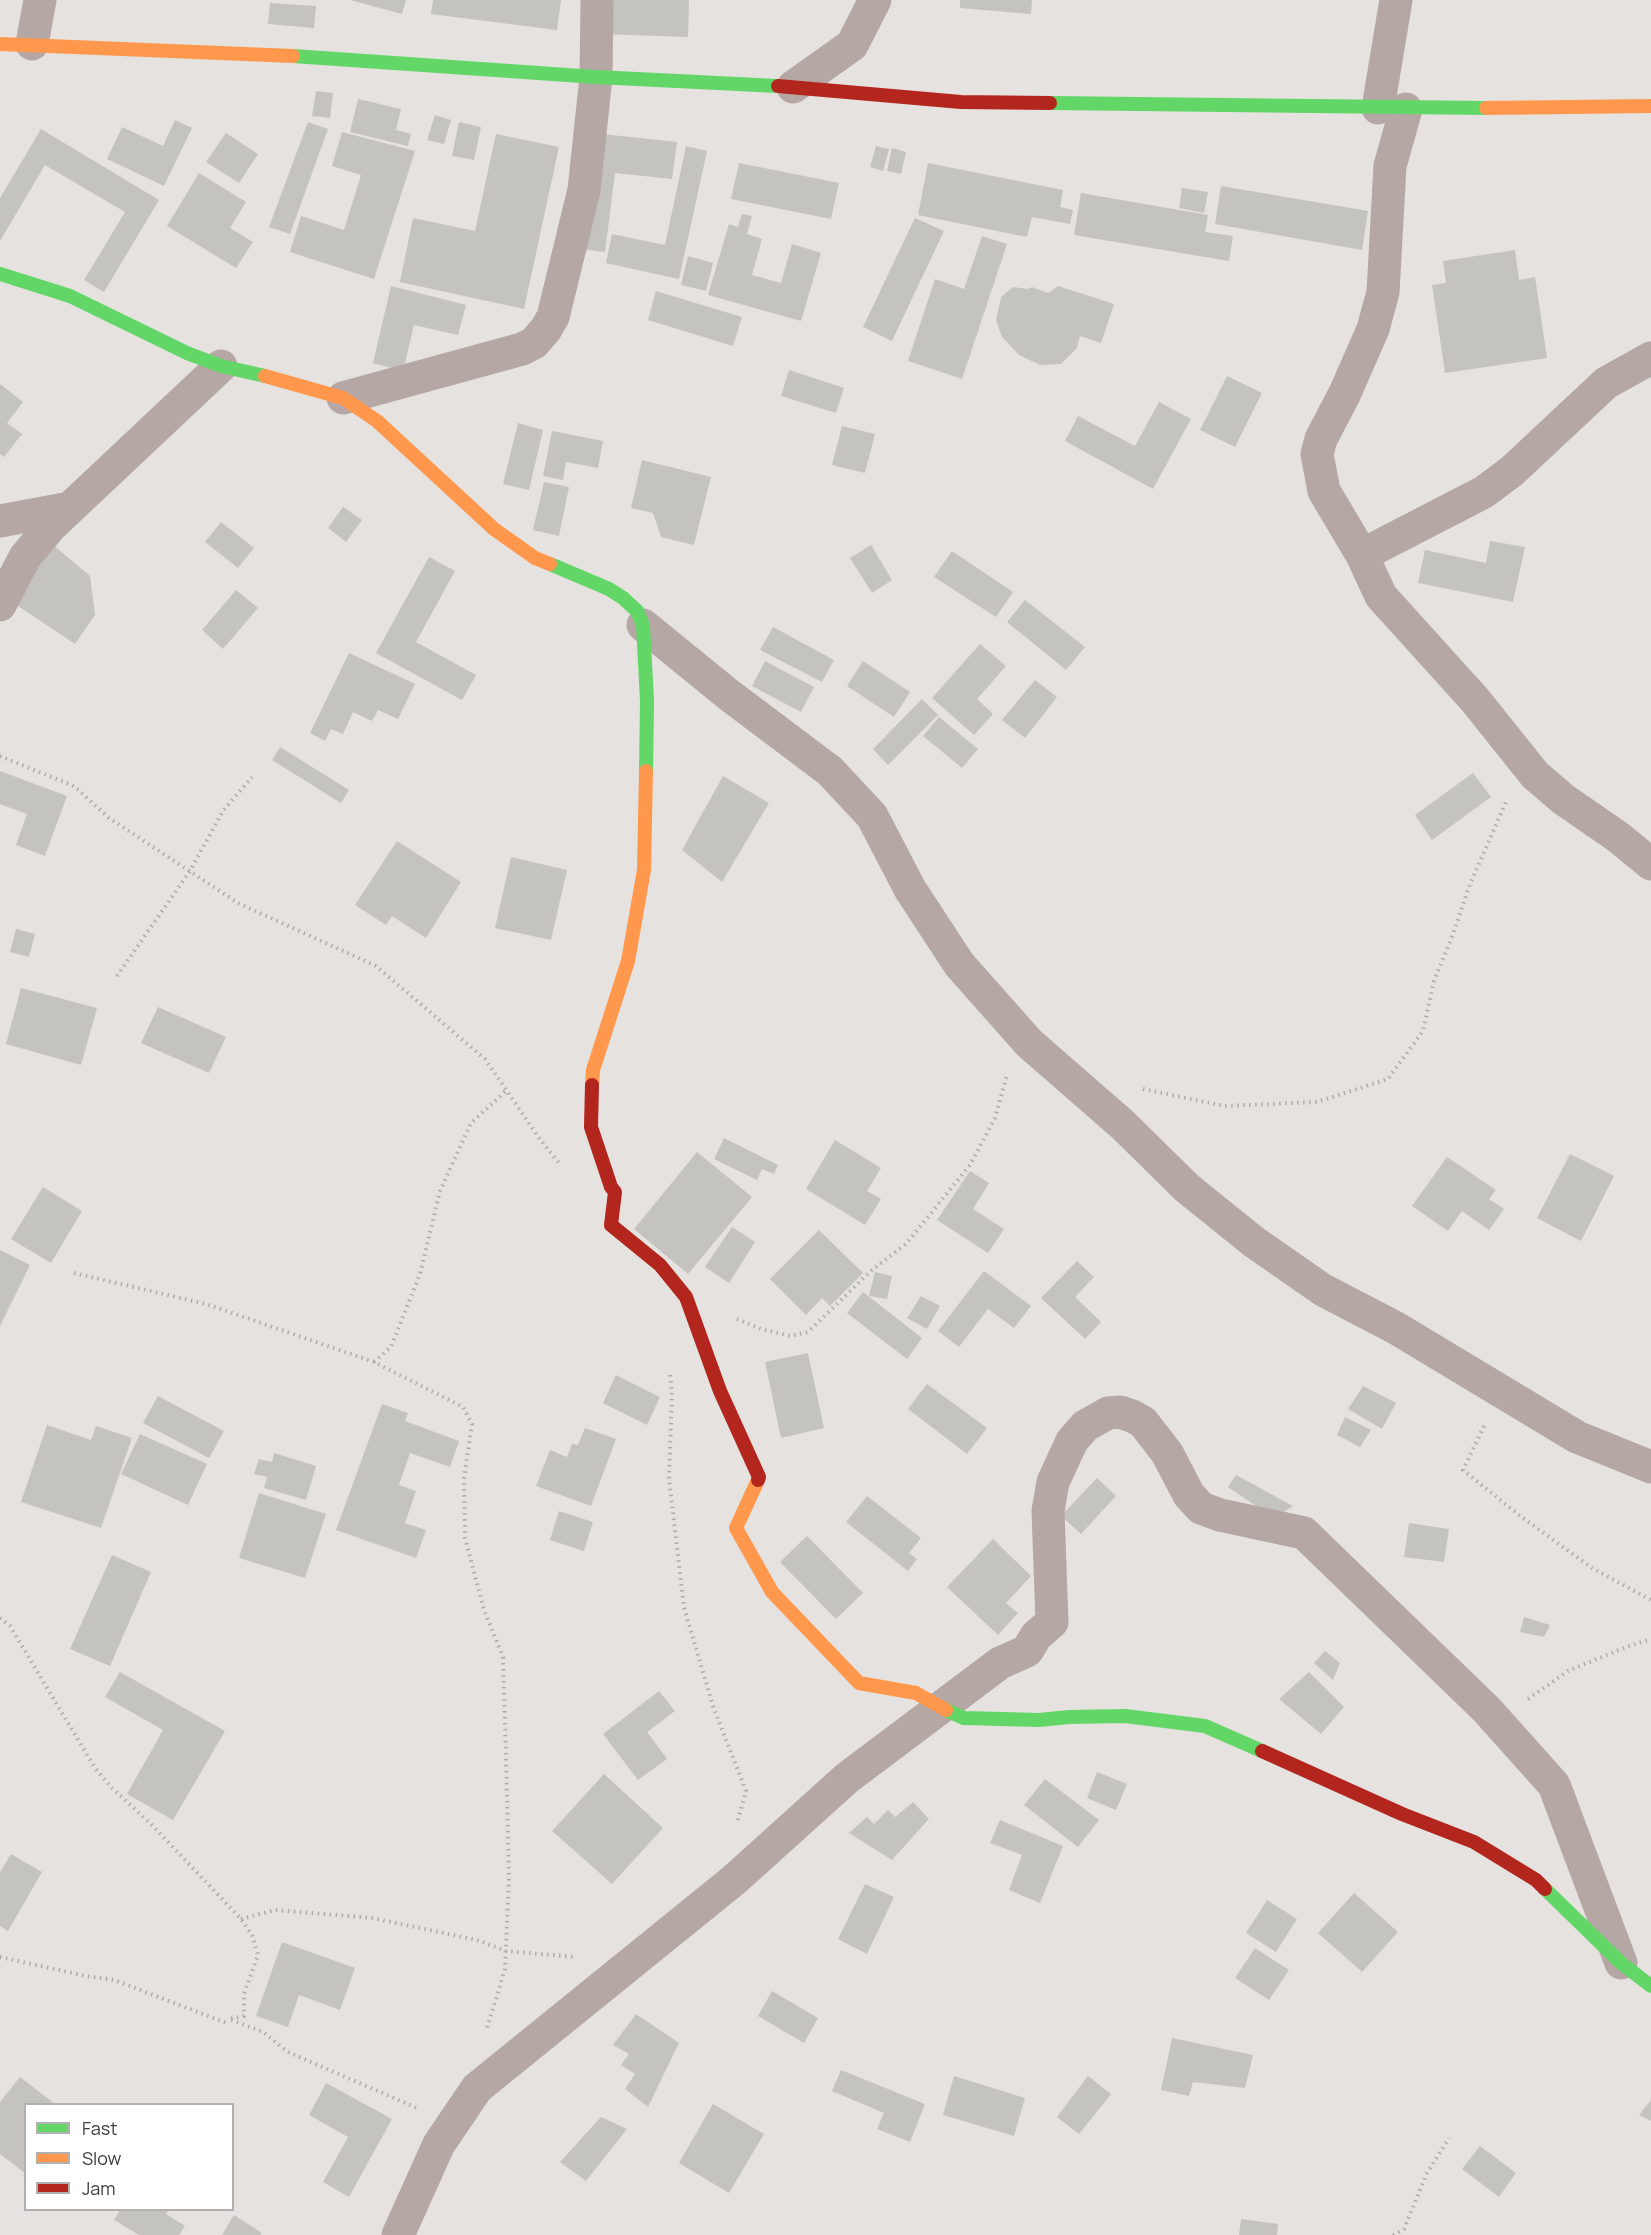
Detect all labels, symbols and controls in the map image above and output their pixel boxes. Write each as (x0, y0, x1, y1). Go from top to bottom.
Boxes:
legend (24, 2103, 234, 2211)
text: Fast (82, 2116, 117, 2140)
text: Slow (82, 2146, 121, 2170)
text: Jam (82, 2176, 116, 2200)

